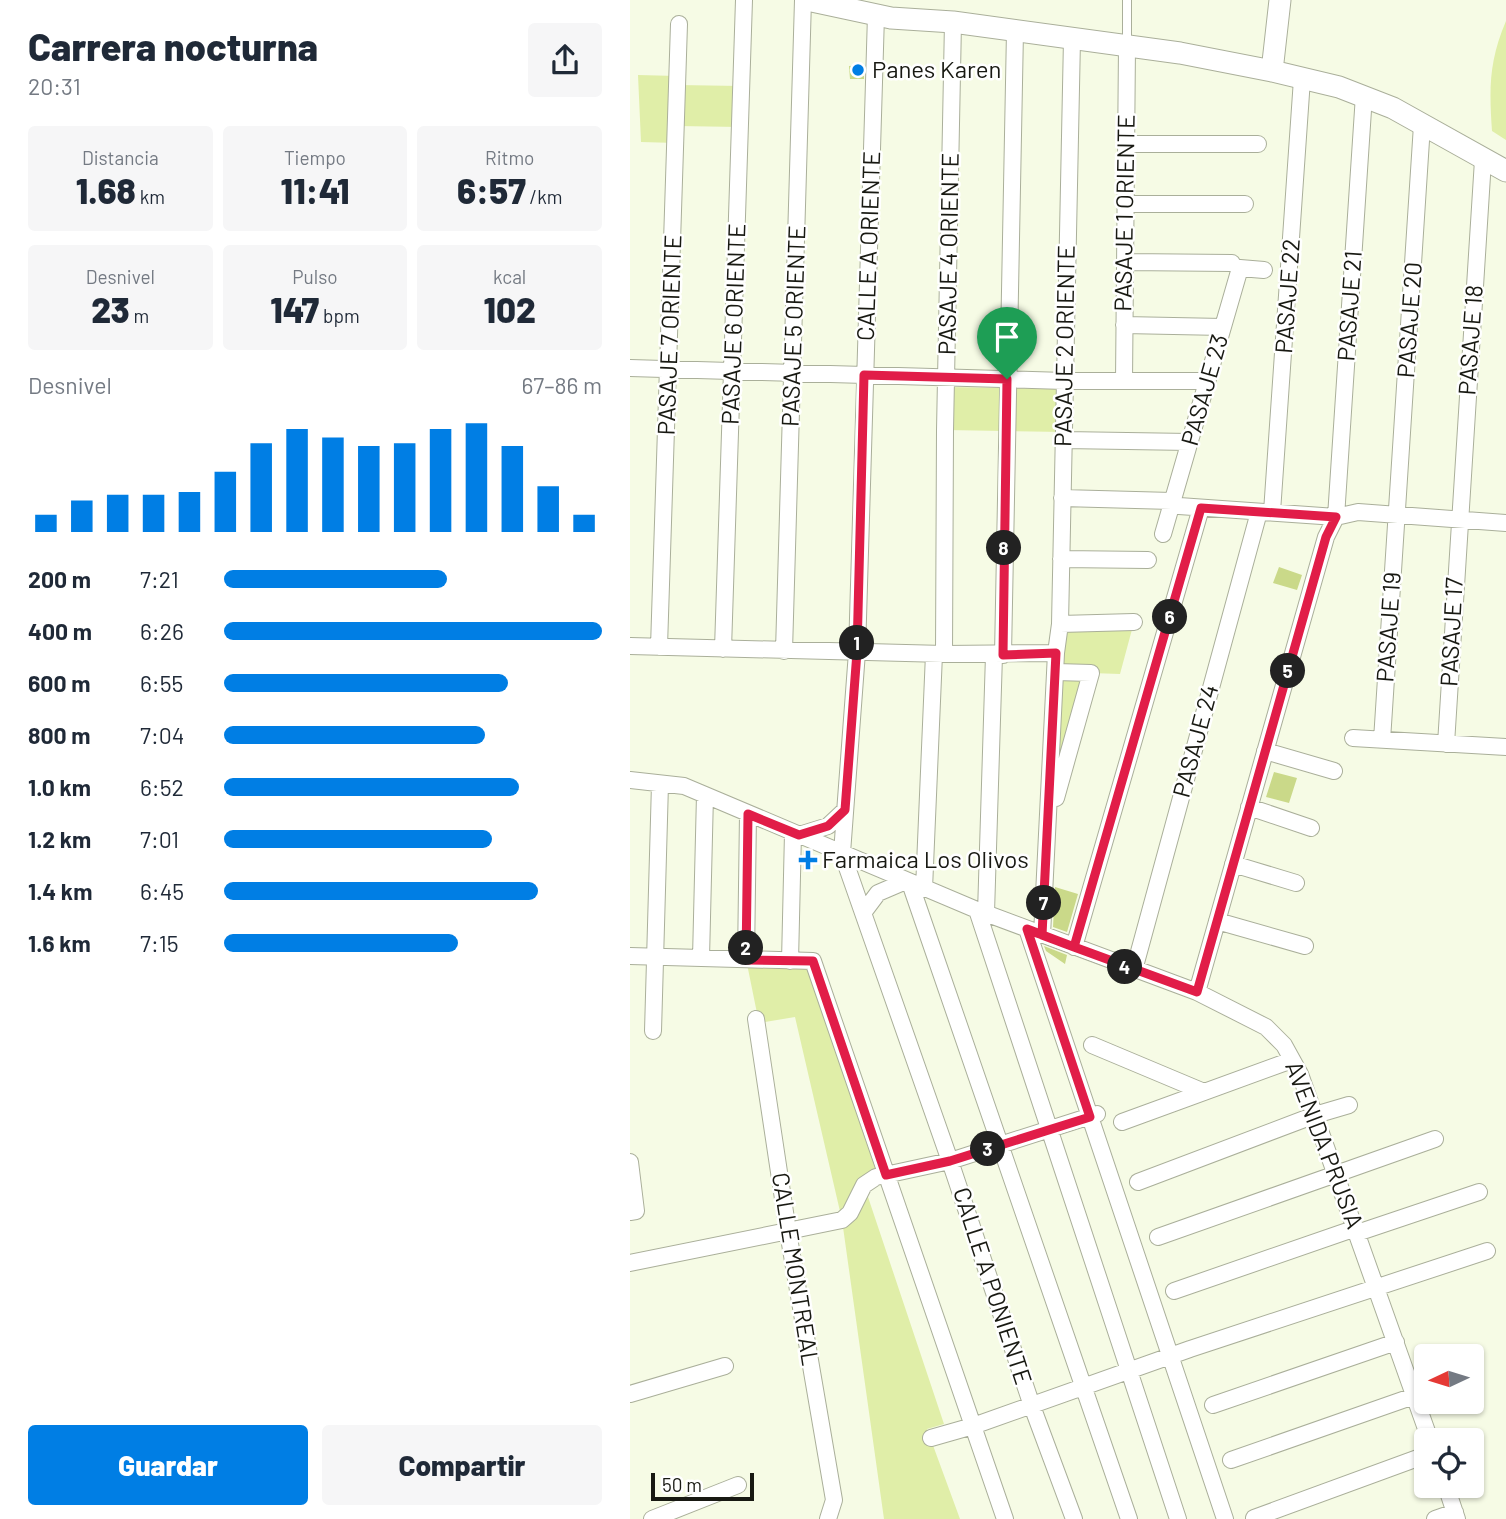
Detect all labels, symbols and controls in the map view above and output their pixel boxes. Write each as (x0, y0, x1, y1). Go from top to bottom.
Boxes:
text: Carrera nocturna (28, 23, 318, 69)
button: share (528, 23, 602, 97)
place label: Panes Karen (872, 54, 1001, 83)
marker: Panes Karen (850, 62, 866, 78)
text: 20:31 (28, 72, 81, 100)
street label: PASAJE 1 ORIENTE (1107, 114, 1140, 312)
text: Distancia (82, 146, 159, 169)
text: Tiempo (284, 146, 346, 169)
text: Ritmo (485, 146, 534, 169)
street label: CALLE A ORIENTE (850, 151, 885, 341)
street label: PASAJE 4 ORIENTE (931, 153, 964, 355)
text: 1.68 (76, 169, 136, 211)
text: 11:41 (280, 169, 350, 211)
text: 6:57 (457, 169, 526, 211)
text: km (136, 185, 165, 208)
text: /km (526, 185, 562, 208)
street label: PASAJE 6 ORIENTE (714, 223, 751, 425)
street label: PASAJE 5 ORIENTE (774, 225, 811, 427)
street label: PASAJE 7 ORIENTE (651, 234, 686, 436)
street label: PASAJE 22 (1268, 237, 1305, 354)
street label: PASAJE 2 ORIENTE (1047, 245, 1080, 447)
street label: PASAJE 21 (1330, 250, 1367, 362)
street label: PASAJE 20 (1390, 261, 1427, 379)
text: Desnivel (86, 265, 155, 288)
text: Pulso (292, 265, 338, 288)
text: kcal (493, 265, 526, 288)
street label: PASAJE 18 (1451, 284, 1488, 396)
text: 23 (91, 288, 130, 330)
text: 147 (270, 288, 319, 330)
text: 102 (484, 288, 536, 330)
text: m (130, 304, 149, 327)
text: bpm (319, 304, 360, 327)
pin (977, 307, 1037, 379)
icon: arrive (988, 318, 1026, 356)
street label: PASAJE 23 (1174, 330, 1233, 449)
text: Desnivel (28, 371, 112, 399)
text: 67–86 m (521, 371, 602, 399)
pin: 8 (986, 530, 1022, 566)
text: 8 (998, 536, 1009, 559)
text: 200 m (28, 565, 91, 593)
text: 7:21 (140, 565, 179, 593)
street label: PASAJE 19 (1369, 571, 1406, 683)
street label: PASAJE 17 (1433, 577, 1468, 687)
pin: 6 (1152, 600, 1188, 634)
text: 6 (1164, 605, 1175, 628)
text: 400 m (28, 617, 92, 645)
text: 6:26 (140, 617, 184, 645)
pin: 1 (840, 626, 874, 660)
text: 1 (853, 631, 860, 654)
pin: 5 (1270, 654, 1306, 688)
text: 5 (1282, 659, 1293, 682)
text: 600 m (28, 669, 90, 697)
text: 6:55 (140, 669, 183, 697)
street label: PASAJE 24 (1166, 681, 1224, 800)
text: 800 m (28, 721, 90, 749)
text: 7:04 (140, 721, 184, 749)
text: 1.0 km (28, 773, 91, 801)
text: 6:52 (140, 773, 184, 801)
text: 1.2 km (28, 825, 91, 853)
text: 7:01 (140, 825, 179, 853)
place label: Farmaica Los Olivos (822, 844, 1029, 873)
marker: Farmaica Los Olivos (800, 852, 816, 868)
text: 1.4 km (28, 877, 92, 905)
text: 6:45 (140, 877, 184, 905)
pin: 7 (1026, 886, 1062, 920)
text: 7 (1039, 891, 1048, 914)
text: 1.6 km (28, 929, 91, 957)
text: 7:15 (140, 929, 179, 957)
pin: 2 (729, 930, 764, 965)
text: 2 (740, 936, 751, 959)
pin: 4 (1107, 950, 1142, 984)
text: 4 (1119, 955, 1130, 978)
street label: AVENIDA PRUSIA (1280, 1057, 1371, 1232)
pin: 3 (970, 1132, 1006, 1166)
text: 3 (982, 1137, 993, 1160)
street label: CALLE MONTREAL (767, 1170, 826, 1367)
street label: CALLE A PONIENTE (948, 1183, 1039, 1388)
north arrow (1414, 1344, 1484, 1414)
map controls (1414, 1344, 1484, 1498)
button: Guardar (28, 1425, 308, 1505)
button: Compartir (322, 1425, 602, 1505)
button: locate (1414, 1428, 1484, 1498)
scale bar (651, 1470, 754, 1502)
text: 50 m (662, 1473, 702, 1496)

